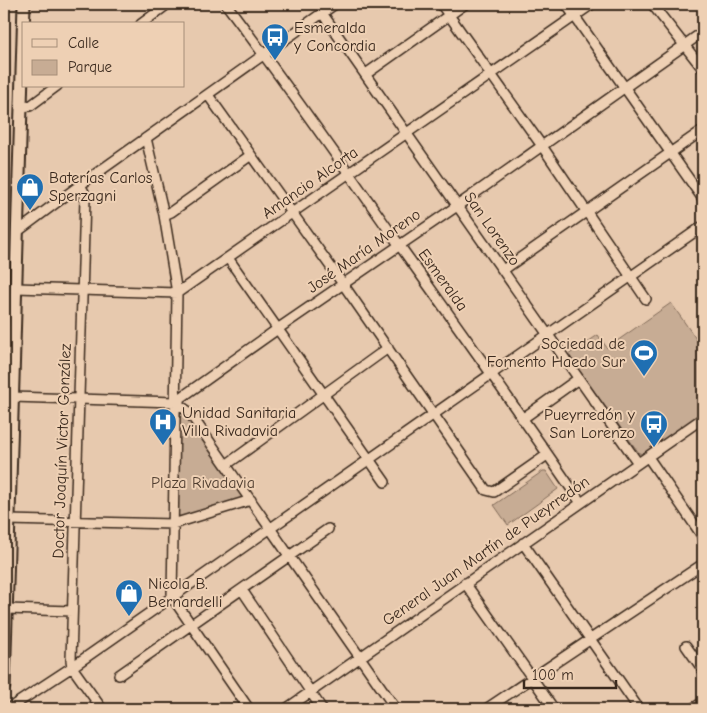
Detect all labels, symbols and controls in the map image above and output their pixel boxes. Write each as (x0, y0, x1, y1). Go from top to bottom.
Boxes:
place label: Esmeralda y Concordia (293, 19, 376, 55)
legend (22, 22, 185, 88)
bus stop icon: Esmeralda y Concordia (260, 22, 290, 61)
text: Calle (68, 34, 100, 52)
text: Parque (68, 58, 113, 76)
street label: Amancio Alcorta (259, 143, 361, 223)
place label: Baterías Carlos Sperzagni (49, 169, 153, 205)
shop icon: Baterías Carlos Sperzagni (15, 172, 45, 211)
street label: San Lorenzo (460, 189, 524, 269)
street label: José María Moreno (304, 205, 424, 297)
street label: Esmeralda (415, 246, 471, 314)
place label: Sociedad de Fomento Haedo Sur (487, 335, 626, 371)
sports icon: Sociedad de Fomento Haedo Sur (629, 338, 659, 377)
street label: Doctor Joaquín Victor González (49, 343, 75, 559)
place label: Unidad Sanitaria Villa Rivadavia (182, 404, 296, 440)
place label: Pueyrredón y San Lorenzo (544, 406, 636, 442)
hospital icon: Unidad Sanitaria Villa Rivadavia (148, 407, 178, 446)
bus stop icon: Pueyrredón y San Lorenzo (639, 409, 669, 448)
street label: General Juan Martín de Pueyrredón (379, 472, 593, 630)
park label: Plaza Rivadavia (151, 474, 255, 492)
place label: Nicola B. Bernardelli (148, 575, 222, 611)
shop icon: Nicola B. Bernardelli (114, 578, 144, 617)
scale bar (524, 658, 617, 690)
text: 100 m (532, 666, 574, 684)

